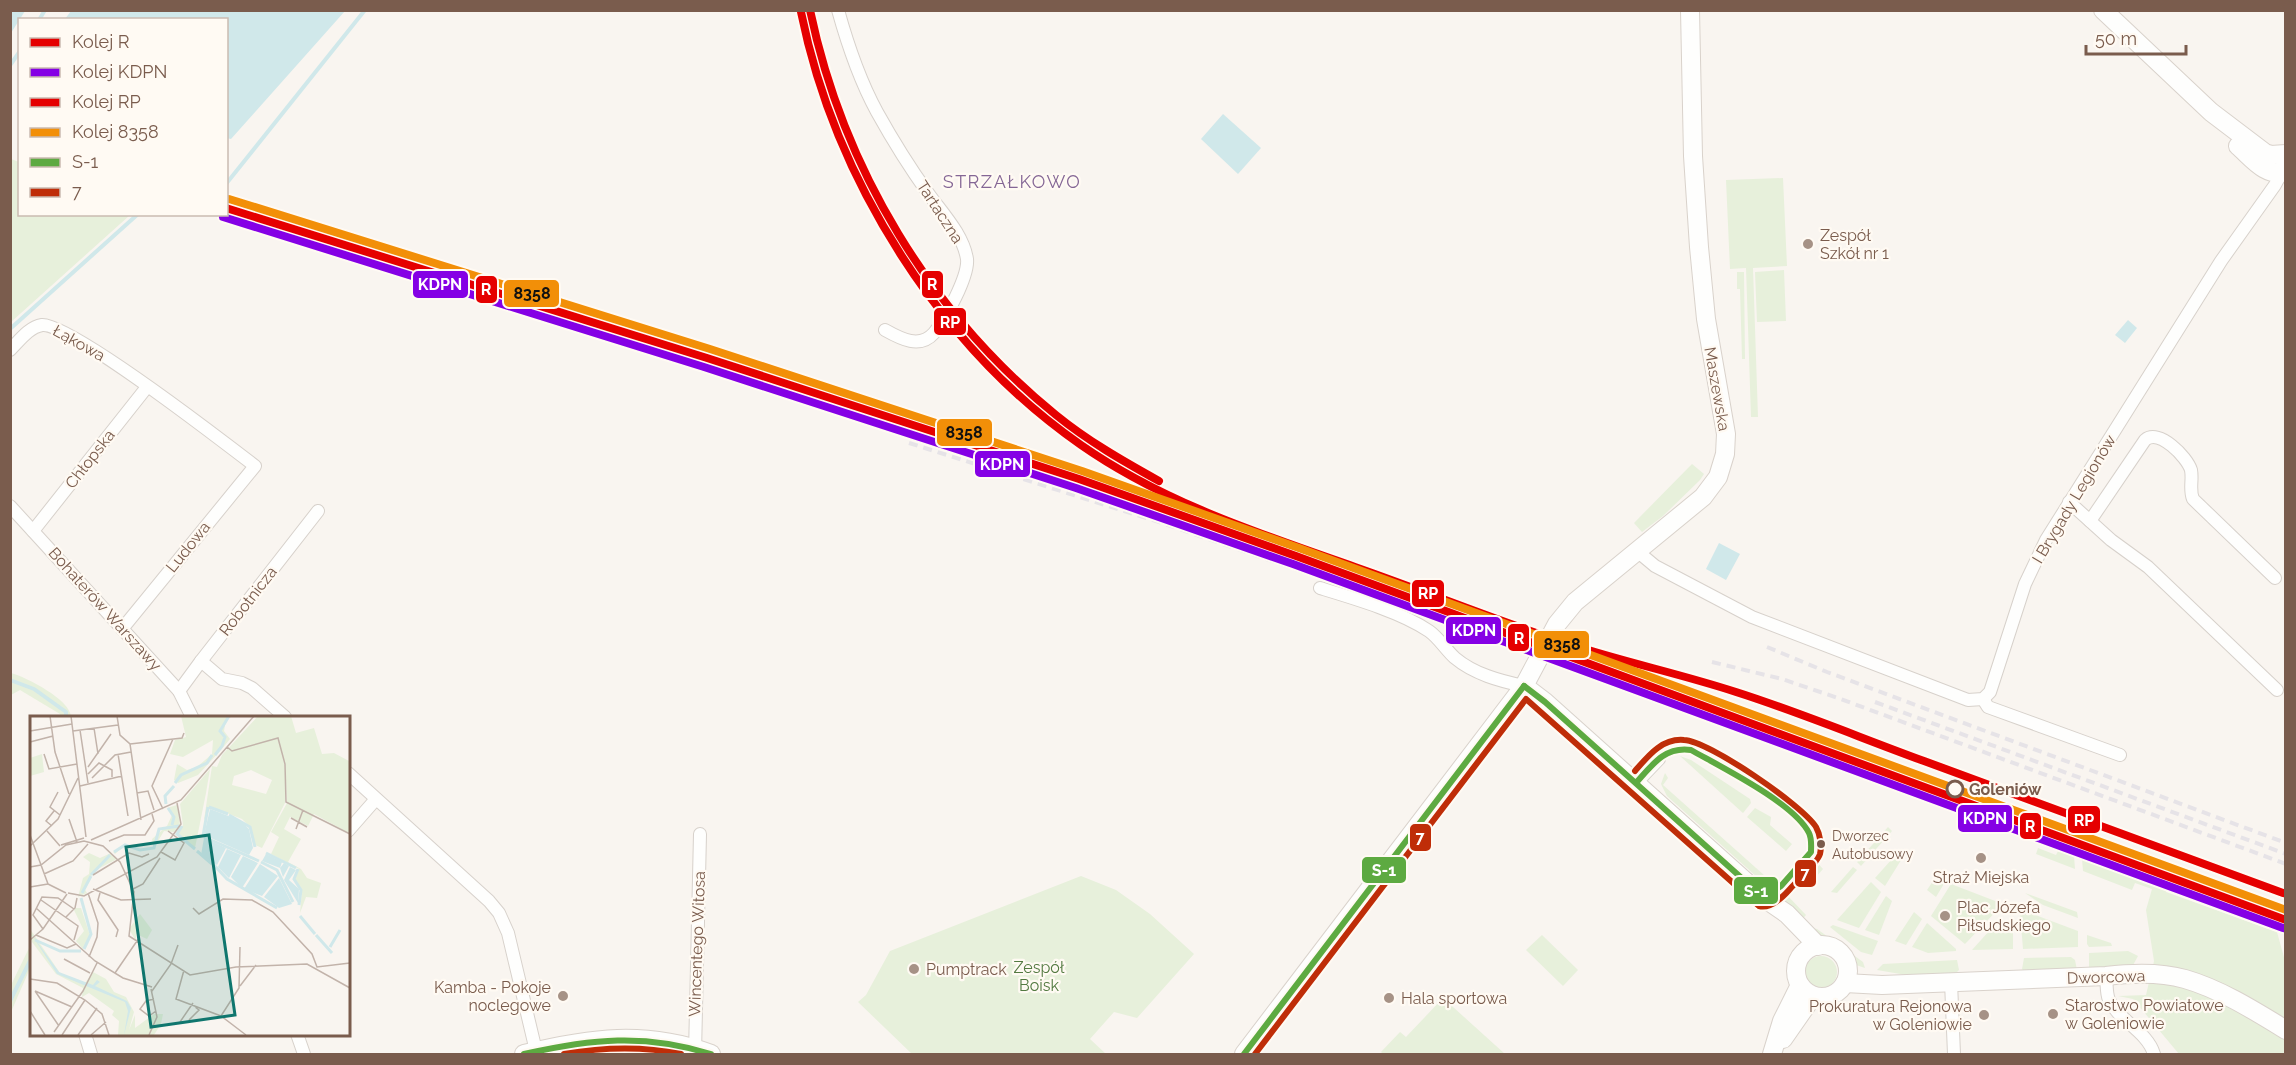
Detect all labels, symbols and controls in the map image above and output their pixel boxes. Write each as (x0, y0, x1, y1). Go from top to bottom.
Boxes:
legend (18, 18, 228, 216)
scale bar (2086, 18, 2186, 56)
text: 50 m (2095, 28, 2137, 49)
text: Kolej R (72, 31, 130, 52)
text: Kolej KDPN (72, 61, 167, 82)
text: Kolej RP (72, 91, 141, 112)
text: Kolej 8358 (72, 121, 159, 142)
text: S-1 (72, 151, 98, 172)
district label: STRZAŁKOWO (943, 171, 1081, 192)
street label: Tartaczna (913, 177, 967, 247)
text: 7 (72, 181, 82, 202)
place label: Zespół Szkół nr 1 (1820, 226, 1889, 263)
marker: Zespół Szkół nr 1 (1801, 237, 1815, 251)
line badge: KDPN (412, 270, 469, 299)
line badge: R (921, 270, 944, 299)
text: KDPN (418, 275, 462, 294)
line badge: R (475, 275, 498, 304)
text: R (927, 275, 938, 294)
line badge: 8358 (503, 279, 560, 308)
text: R (481, 280, 492, 299)
text: 8358 (513, 284, 551, 303)
line badge: RP (933, 307, 967, 336)
text: RP (940, 313, 960, 332)
street label: Łąkowa (49, 321, 109, 365)
street label: Maszewska (1700, 346, 1734, 432)
line badge: 8358 (936, 418, 993, 447)
text: 8358 (945, 423, 983, 442)
street label: Chłopska (61, 426, 119, 492)
street label: I Brygady Legionów (2028, 431, 2120, 567)
line badge: KDPN (974, 450, 1031, 478)
text: KDPN (980, 455, 1024, 474)
street label: Ludowa (162, 518, 214, 576)
street label: Bohaterów Warszawy (45, 543, 166, 675)
street label: Robotnicza (215, 563, 281, 639)
line badge: RP (1411, 579, 1445, 608)
text: RP (1418, 584, 1438, 603)
line badge: KDPN (1445, 616, 1502, 645)
text: KDPN (1452, 621, 1496, 640)
line badge: R (1507, 623, 1530, 652)
text: R (1514, 629, 1525, 648)
line badge: 8358 (1533, 630, 1590, 659)
text: 8358 (1543, 635, 1581, 654)
inset map (30, 716, 350, 1035)
marker: Goleniów (1946, 780, 1964, 798)
place label: Goleniów (1969, 780, 2042, 799)
line badge: KDPN (1957, 804, 2013, 833)
line badge: RP (2067, 805, 2101, 834)
text: KDPN (1963, 809, 2007, 828)
text: RP (2074, 811, 2094, 830)
line badge: R (2019, 812, 2042, 840)
text: R (2025, 817, 2036, 836)
line badge: 7 (1409, 823, 1432, 852)
text: 7 (1416, 828, 1425, 847)
place label: Dworzec Autobusowy (1832, 828, 1914, 862)
marker: Dworzec Autobusowy (1815, 838, 1827, 850)
marker: Straż Miejska (1974, 851, 1988, 865)
line badge: S-1 (1361, 856, 1407, 884)
line badge: 7 (1794, 859, 1817, 888)
text: S-1 (1372, 861, 1396, 880)
text: 7 (1801, 864, 1810, 883)
place label: Straż Miejska (1933, 868, 2029, 887)
street label: Wincentego Witosa (685, 871, 709, 1017)
line badge: S-1 (1733, 876, 1779, 905)
text: S-1 (1744, 882, 1768, 901)
place label: Plac Józefa Piłsudskiego (1957, 898, 2051, 935)
marker: Plac Józefa Piłsudskiego (1938, 909, 1952, 923)
park label: Zespół Boisk (1014, 958, 1065, 995)
place label: Pumptrack (926, 960, 1007, 979)
marker: Pumptrack (907, 962, 921, 976)
street label: Dworcowa (2066, 966, 2146, 988)
place label: Kamba - Pokoje noclegowe (434, 978, 551, 1015)
marker: Kamba - Pokoje noclegowe (556, 989, 570, 1003)
place label: Hala sportowa (1401, 989, 1507, 1008)
marker: Hala sportowa (1382, 991, 1396, 1005)
place label: Starostwo Powiatowe w Goleniowie (2065, 996, 2224, 1033)
place label: Prokuratura Rejonowa w Goleniowie (1809, 997, 1972, 1034)
marker: Starostwo Powiatowe w Goleniowie (2046, 1007, 2060, 1021)
marker: Prokuratura Rejonowa w Goleniowie (1977, 1008, 1991, 1022)

